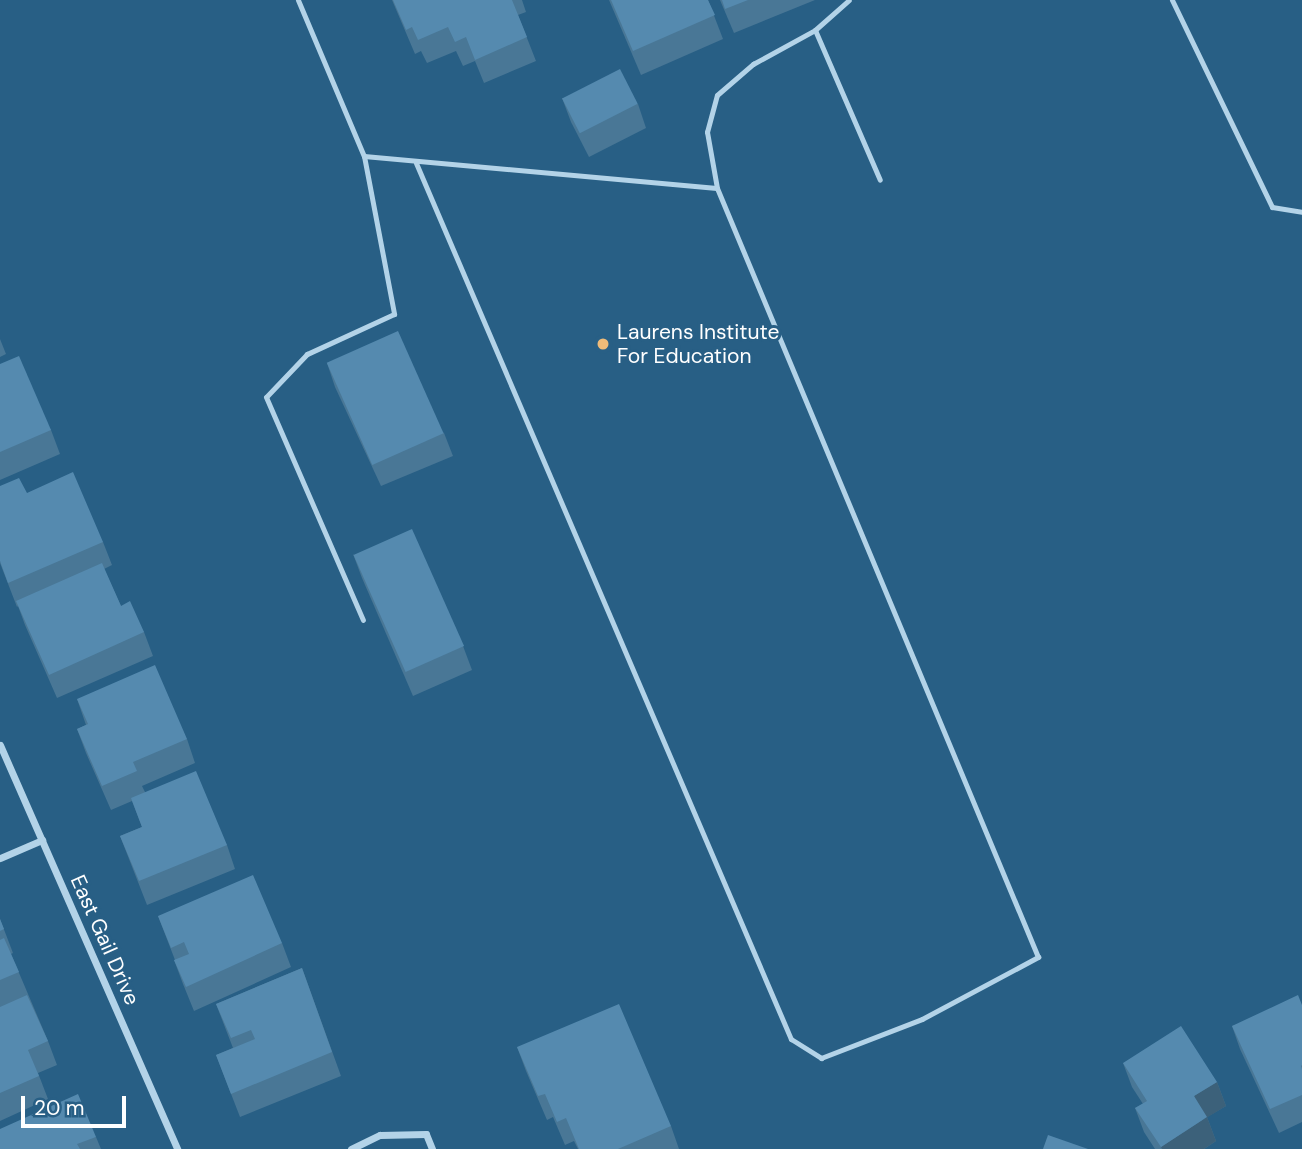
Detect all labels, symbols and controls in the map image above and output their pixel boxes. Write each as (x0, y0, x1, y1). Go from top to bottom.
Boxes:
place label: Laurens Institute For Education (617, 319, 779, 369)
marker: Laurens Institute For Education (595, 336, 611, 352)
street label: East Gail Drive (65, 871, 145, 1009)
scale bar (24, 1082, 130, 1126)
text: 20 m (34, 1094, 85, 1122)

